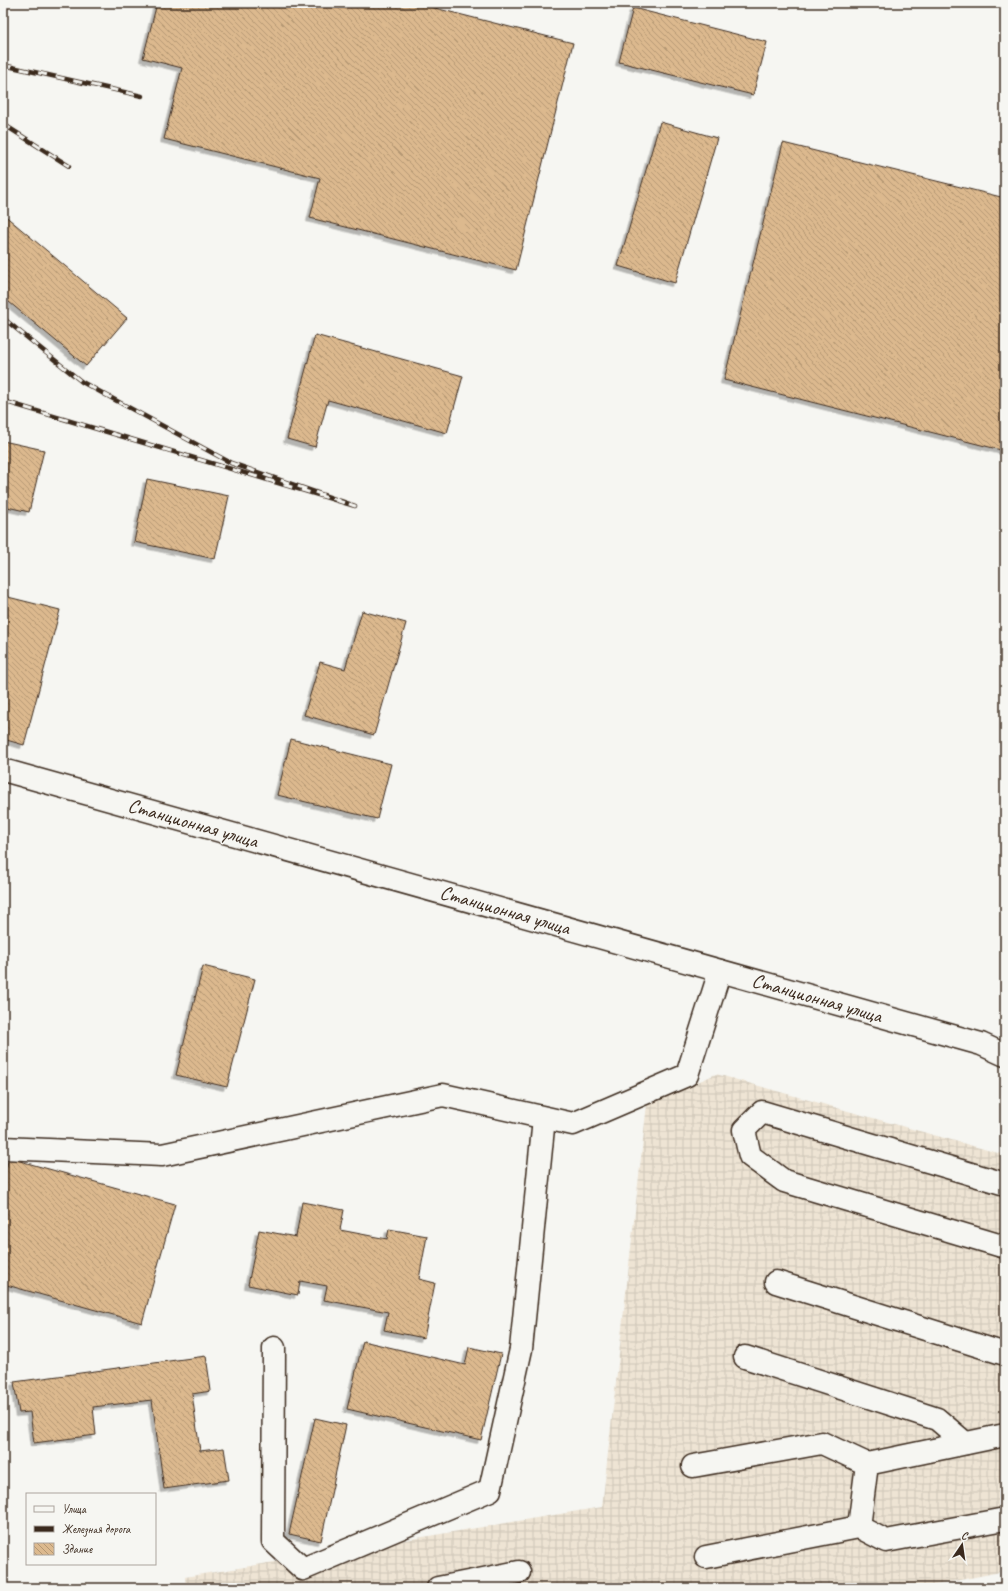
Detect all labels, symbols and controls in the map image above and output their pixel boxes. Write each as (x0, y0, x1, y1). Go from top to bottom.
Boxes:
street label: Станционная улица (125, 792, 263, 854)
street label: Станционная улица (437, 879, 575, 941)
street label: Станционная улица (749, 967, 887, 1029)
legend (26, 1493, 156, 1565)
text: Улица (62, 1501, 87, 1517)
text: Железная дорога (62, 1521, 131, 1537)
north arrow (942, 1525, 982, 1565)
text: С (960, 1528, 970, 1543)
text: Здание (62, 1541, 93, 1557)

